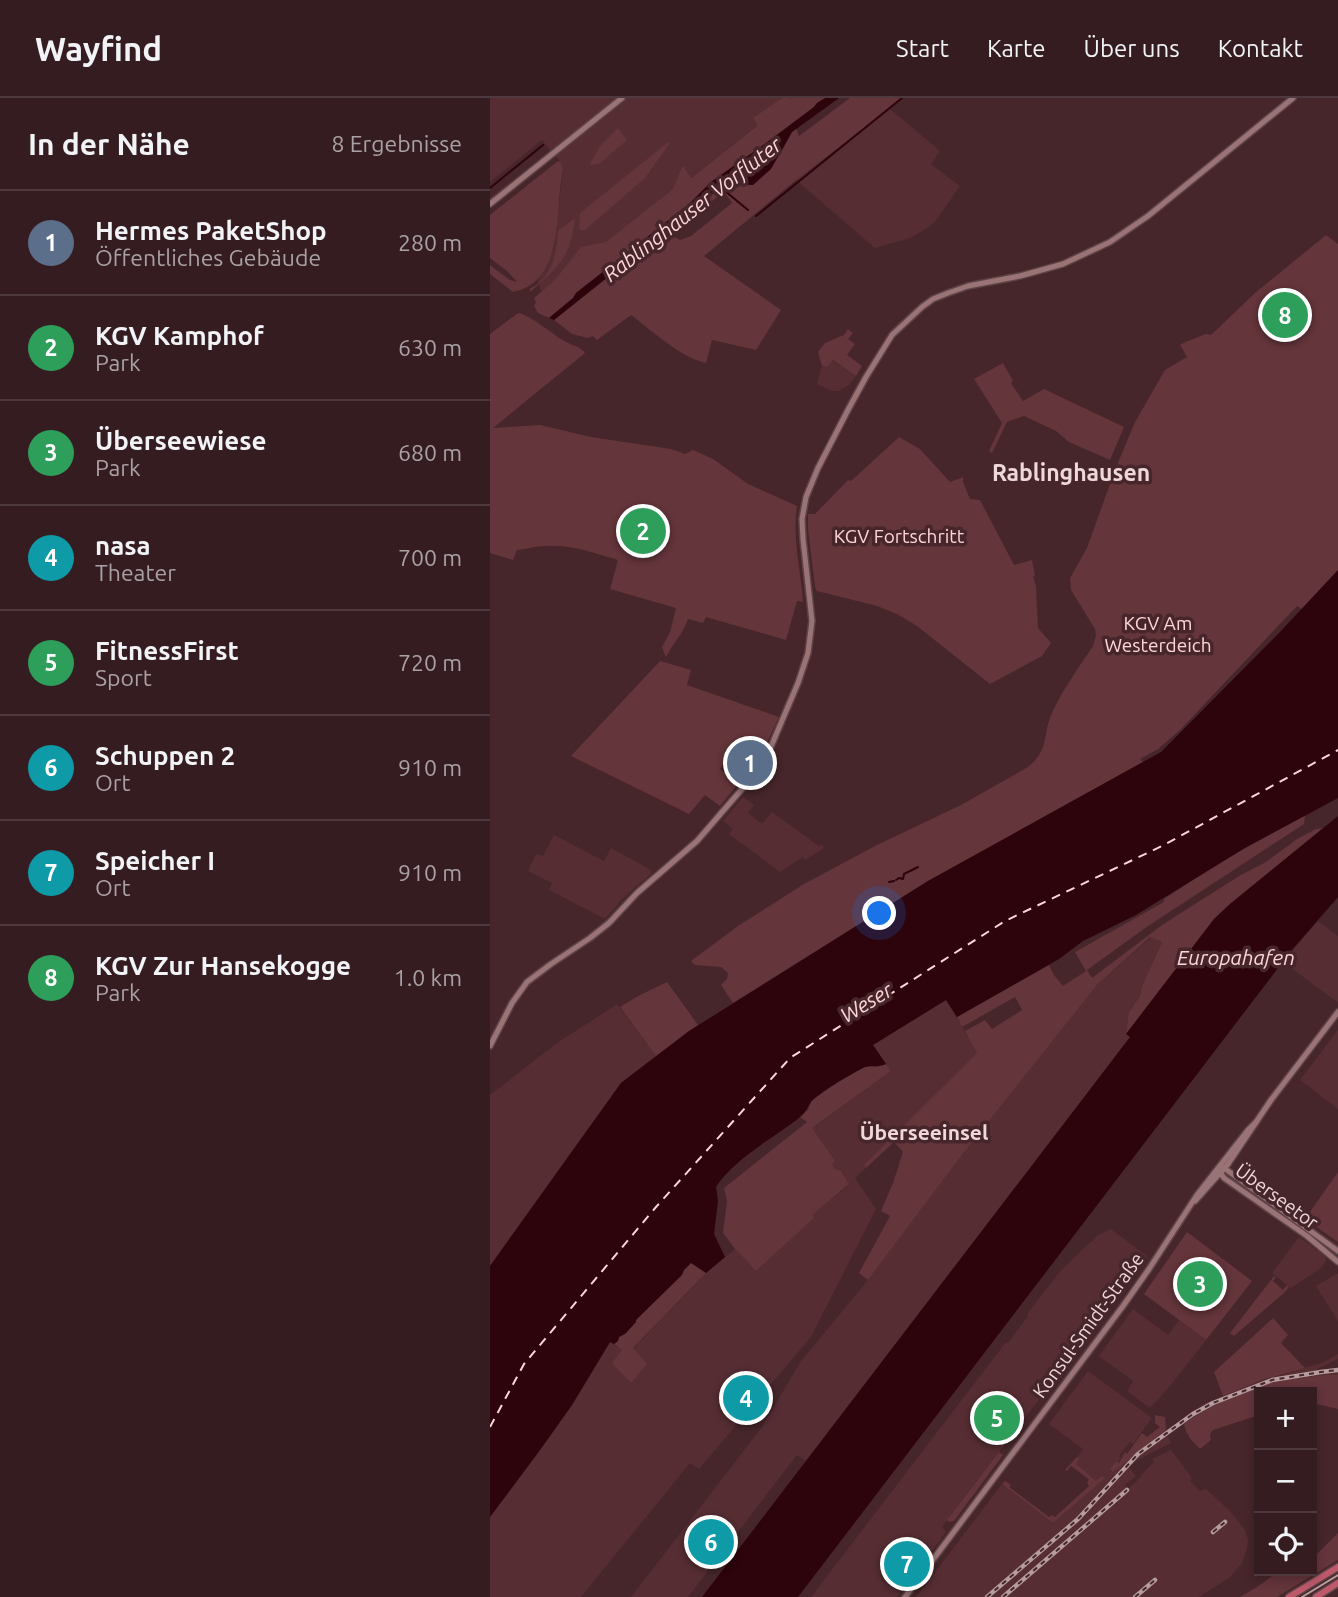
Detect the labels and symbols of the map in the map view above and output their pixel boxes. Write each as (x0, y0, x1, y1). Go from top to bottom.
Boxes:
water label: Rablinghauser Vorfluter (598, 131, 787, 286)
pin: 8 (1262, 289, 1308, 341)
district label: Rablinghausen (992, 460, 1150, 485)
pin: 2 (620, 505, 666, 557)
park label: KGV Fortschritt (834, 525, 965, 547)
park label: KGV Am Westerdeich (1104, 612, 1212, 656)
pin: 1 (727, 737, 773, 789)
your location (862, 896, 896, 930)
water label: Europahafen (1177, 945, 1295, 969)
water label: Weser (836, 977, 897, 1027)
district label: Überseeinsel (860, 1120, 988, 1144)
street label: Überseetor (1231, 1159, 1323, 1233)
street label: Konsul-Smidt-Straße (1028, 1248, 1148, 1402)
pin: 3 (1177, 1258, 1223, 1310)
pin: 4 (723, 1372, 769, 1424)
pin: 5 (974, 1392, 1020, 1444)
pin: 6 (688, 1516, 734, 1568)
pin: 7 (884, 1538, 930, 1590)

